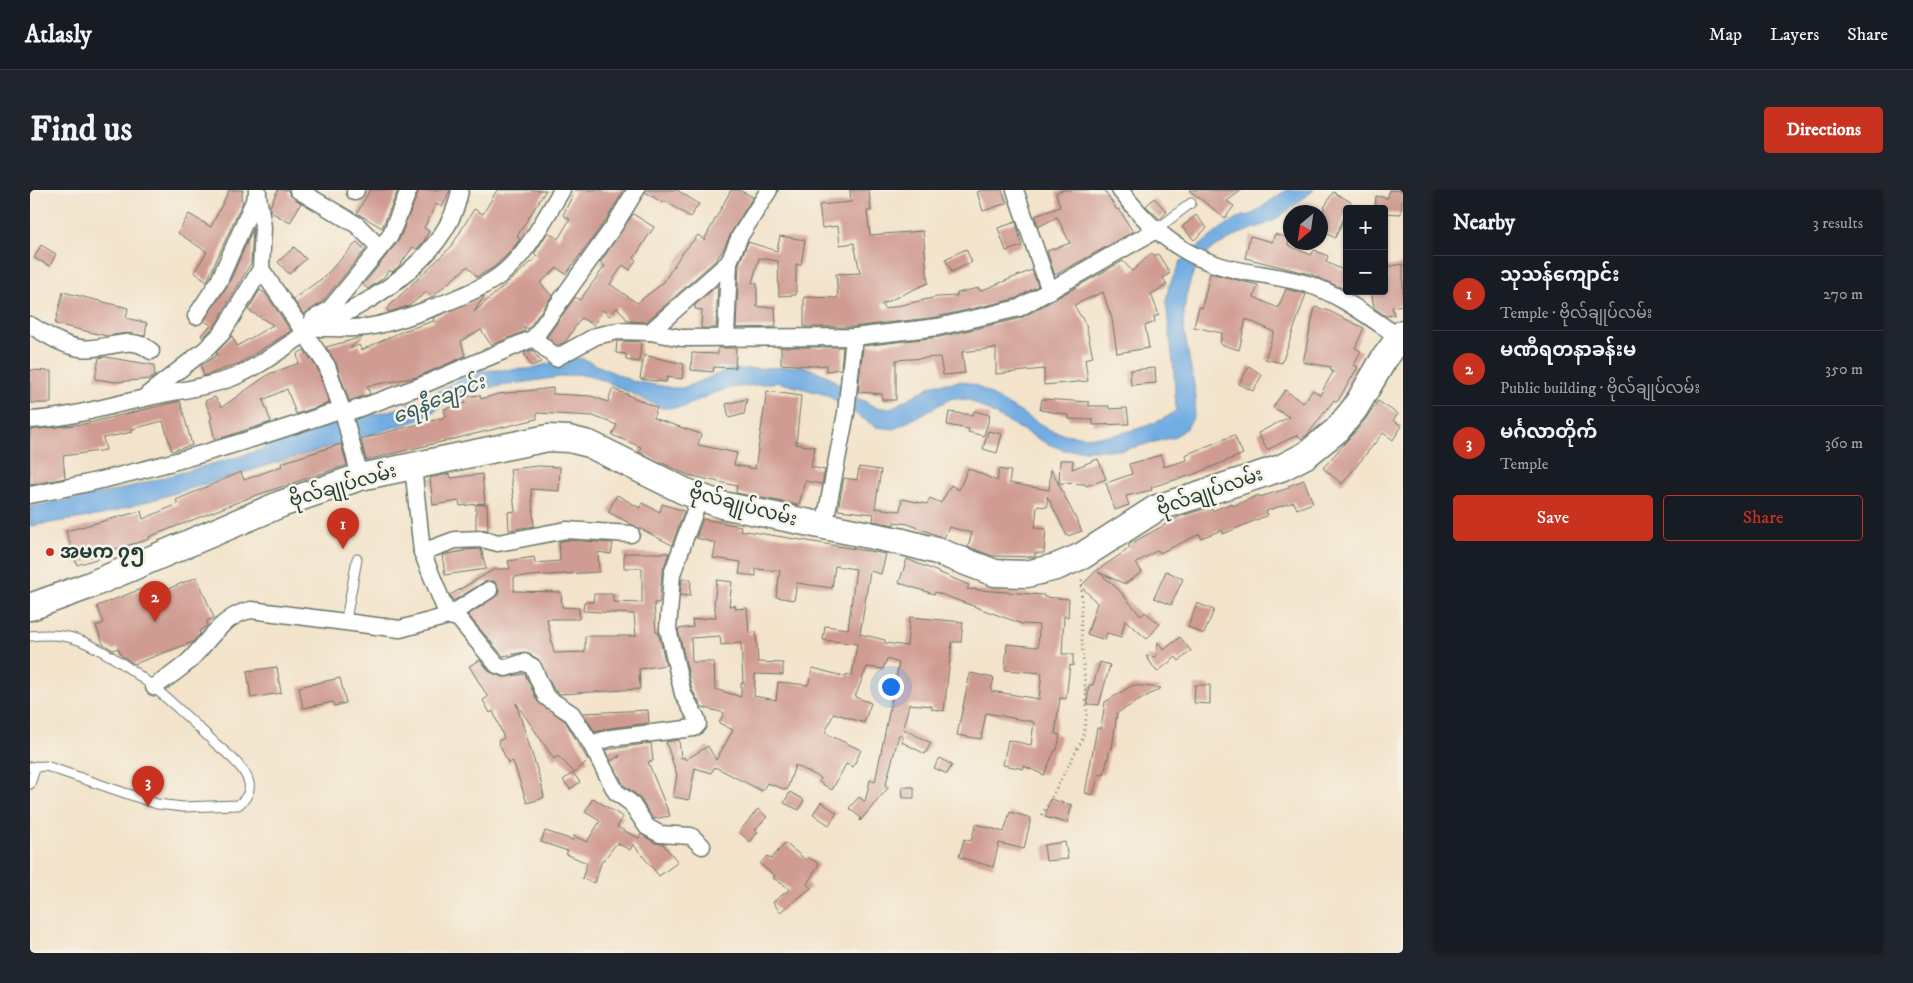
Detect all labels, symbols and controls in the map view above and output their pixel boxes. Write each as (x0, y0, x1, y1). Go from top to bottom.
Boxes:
text: Atlasly (25, 20, 92, 50)
text: Map (1709, 24, 1742, 46)
text: Layers (1770, 24, 1819, 46)
text: Share (1847, 24, 1888, 46)
button: Directions (1764, 107, 1883, 153)
text: Find us (30, 108, 132, 152)
north arrow (1283, 205, 1328, 250)
map controls (1343, 205, 1388, 295)
button: + (1343, 205, 1388, 250)
text: Nearby (1453, 210, 1515, 236)
text: 3 results (1813, 213, 1863, 233)
button: − (1343, 250, 1388, 295)
text: သုသန်ကျောင်း (1500, 264, 1620, 287)
text: 1 (1466, 284, 1472, 304)
text: 270 m (1823, 284, 1863, 304)
text: Temple · ဗိုလ်‌ချုပ်‌လမ်း (1500, 303, 1652, 323)
text: မဏီရတနာခန်းမ (1500, 339, 1636, 362)
text: 2 (1465, 359, 1473, 379)
text: 350 m (1825, 359, 1863, 379)
water label: ရေနီချောင်း (388, 367, 491, 433)
text: Public building · ဗိုလ်‌ချုပ်‌လမ်း (1500, 378, 1700, 398)
text: မင်္ဂလာတိုက် (1500, 421, 1597, 444)
text: 3 (1466, 433, 1472, 453)
text: 360 m (1825, 433, 1863, 453)
text: Temple (1500, 454, 1548, 474)
street label: ဗိုလ်‌ချုပ်‌လမ်း (286, 456, 400, 516)
street label: ဗိုလ်‌ချုပ်‌လမ်း (1153, 459, 1267, 525)
street label: ဗိုလ်‌ချုပ်‌လမ်း (686, 477, 800, 535)
button: Save (1453, 495, 1653, 541)
button: Share (1663, 495, 1863, 541)
pin: 1 (327, 508, 359, 549)
place label: အမက ၇၅ (60, 541, 145, 567)
marker: အမက ၇၅ (44, 546, 56, 558)
pin: 2 (139, 581, 171, 622)
your location (878, 674, 904, 700)
pin: 3 (132, 766, 164, 807)

